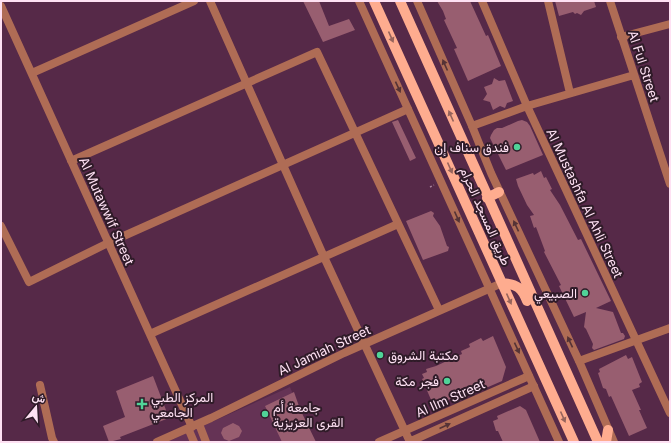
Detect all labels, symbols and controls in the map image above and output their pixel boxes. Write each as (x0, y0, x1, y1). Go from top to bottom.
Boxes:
street label: Al Ful Street (625, 28, 663, 104)
one-way arrow (388, 31, 394, 43)
one-way arrow (441, 58, 447, 70)
one-way arrow (395, 82, 401, 93)
one-way arrow (448, 110, 454, 121)
street label: Al Mustashfa Al Ahli Street (543, 126, 627, 280)
place label: فندق سناف إن (434, 139, 509, 157)
marker: فندق سناف إن (512, 142, 522, 152)
street label: Al Mutawwif Street (76, 155, 138, 267)
one-way arrow (447, 162, 453, 173)
street label: طريق المسجد الحرام (456, 164, 515, 268)
one-way arrow (454, 211, 460, 222)
one-way arrow (513, 221, 519, 232)
place label: الصبيعي (534, 285, 577, 304)
marker: الصبيعي (580, 288, 590, 298)
one-way arrow (506, 293, 512, 304)
street label: Al Jamiah Street (275, 322, 373, 378)
one-way arrow (567, 336, 574, 348)
one-way arrow (514, 342, 520, 354)
place label: مكتبة الشروق (388, 347, 459, 364)
marker: مكتبة الشروق (375, 350, 385, 360)
place label: فجر مكة (395, 373, 439, 390)
street label: Al Ilm Street (413, 376, 487, 420)
marker: فجر مكة (442, 376, 452, 386)
north arrow (16, 387, 56, 427)
text: ش (31, 389, 48, 406)
place label: المركز الطبي الجامعي (151, 389, 213, 423)
marker: المركز الطبي الجامعي (136, 398, 148, 410)
place label: جامعة أم القرى العزيزية (273, 399, 344, 431)
marker: جامعة أم القرى العزيزية (260, 409, 270, 419)
one-way arrow (560, 412, 566, 423)
one-way arrow (439, 423, 450, 429)

